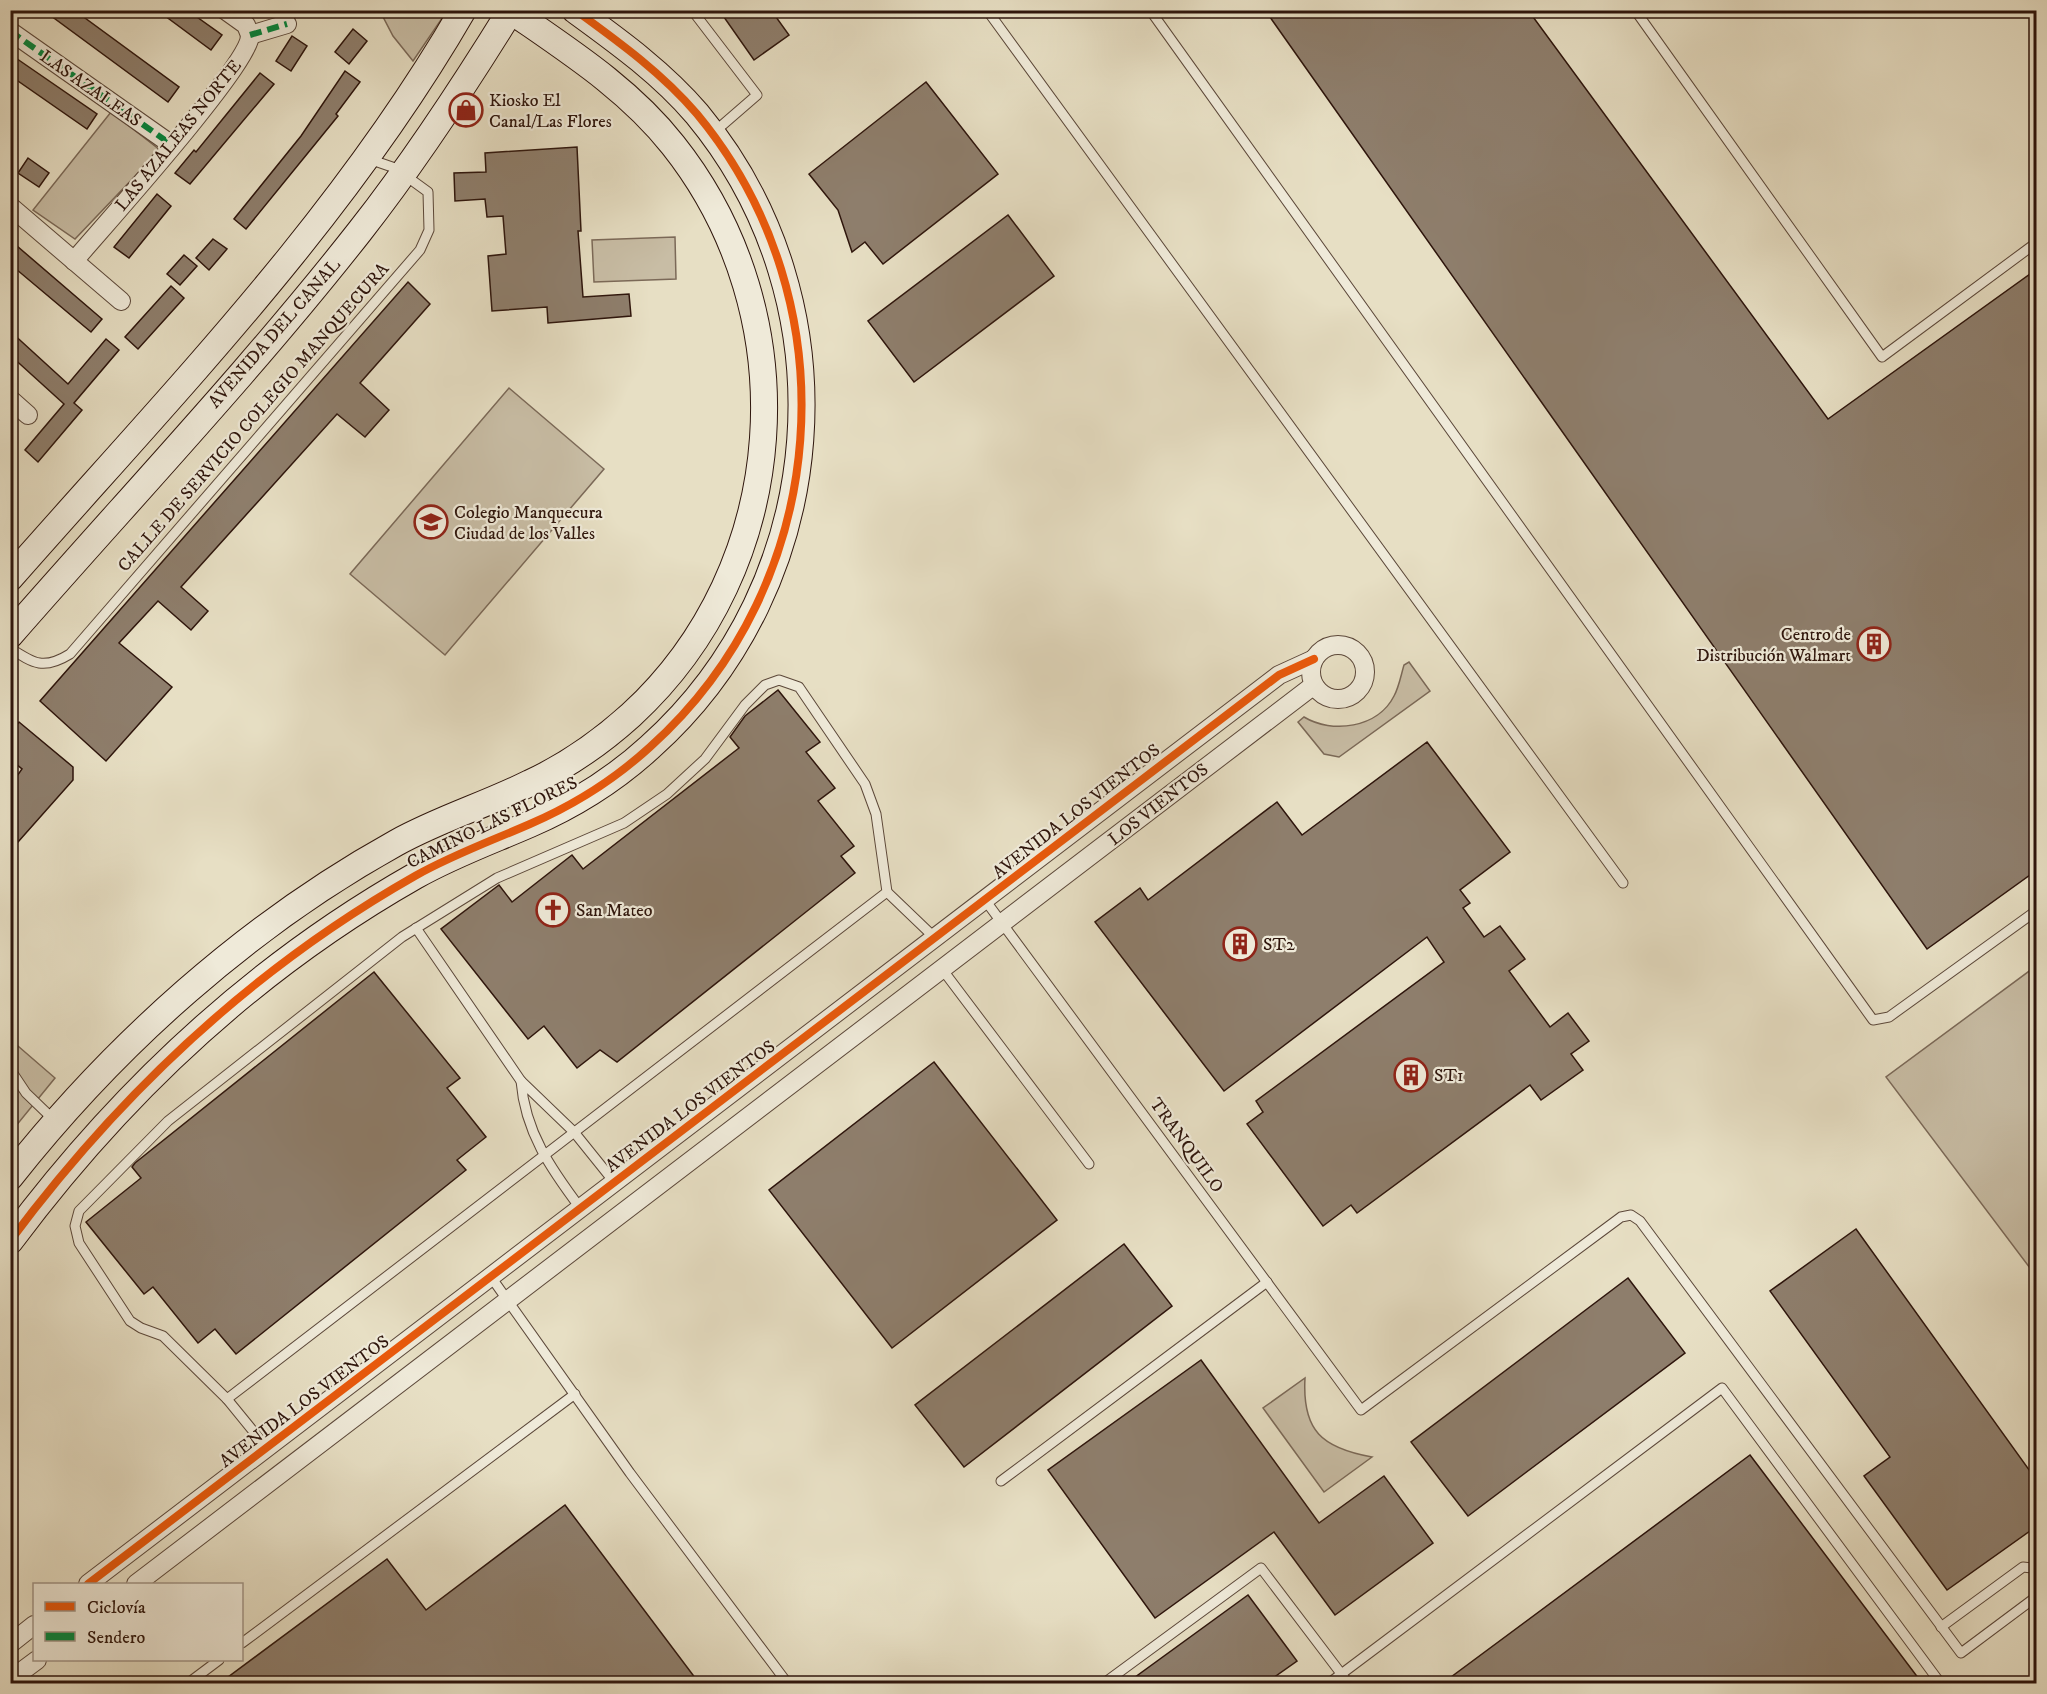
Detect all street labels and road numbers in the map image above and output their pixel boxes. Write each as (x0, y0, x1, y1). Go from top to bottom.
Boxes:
street label: LAS AZALEAS (35, 46, 146, 132)
street label: LAS AZALEAS NORTE (111, 55, 247, 216)
street label: AVENIDA DEL CANAL (204, 254, 346, 413)
street label: CALLE DE SERVICIO COLEGIO MANQUECURA (113, 258, 394, 577)
street label: AVENIDA LOS VIENTOS (988, 739, 1165, 884)
street label: LOS VIENTOS (1104, 759, 1213, 851)
street label: CAMINO LAS FLORES (403, 772, 581, 874)
street label: AVENIDA LOS VIENTOS (601, 1036, 780, 1178)
street label: TRANQUILO (1144, 1094, 1228, 1197)
street label: AVENIDA LOS VIENTOS (215, 1331, 394, 1473)

